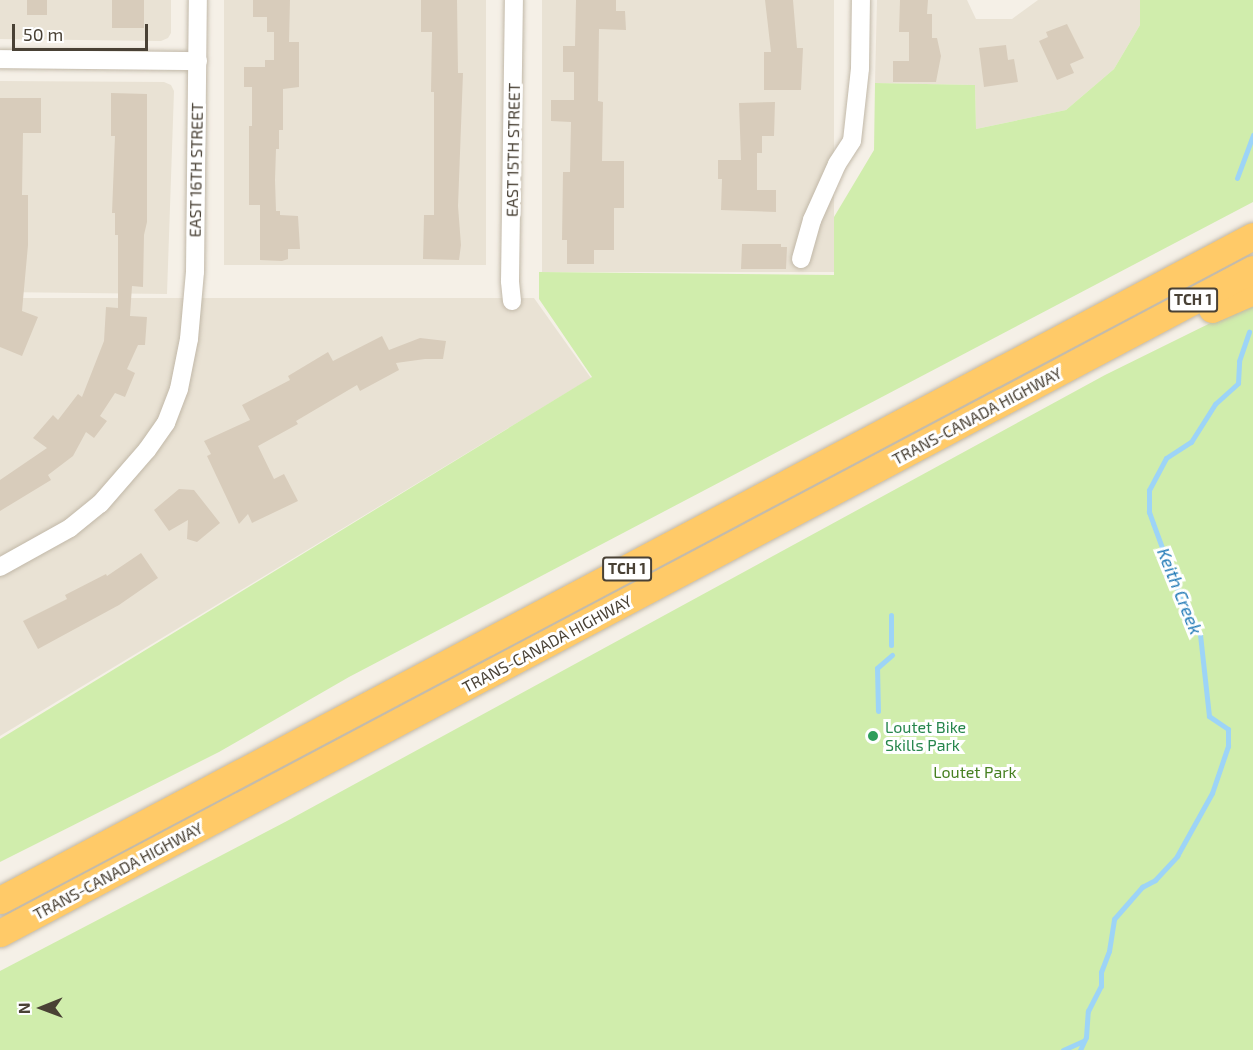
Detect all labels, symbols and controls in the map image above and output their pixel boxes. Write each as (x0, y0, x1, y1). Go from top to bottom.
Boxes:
scale bar (15, 12, 152, 50)
text: 50 m (23, 23, 63, 45)
street label: EAST 15TH STREET (502, 83, 524, 217)
street label: EAST 16TH STREET (185, 102, 207, 238)
road number: TCH 1 (1168, 288, 1218, 312)
street label: TRANS-CANADA HIGHWAY (889, 363, 1065, 469)
water label: Keith Creek (1153, 545, 1207, 637)
road number: TCH 1 (602, 557, 652, 581)
street label: TRANS-CANADA HIGHWAY (459, 591, 635, 697)
place label: Loutet Bike Skills Park (885, 717, 966, 755)
marker: Loutet Bike Skills Park (866, 729, 880, 743)
park label: Loutet Park (933, 762, 1017, 782)
street label: TRANS-CANADA HIGHWAY (30, 818, 206, 924)
north arrow (12, 978, 72, 1038)
text: N (14, 1002, 33, 1014)

